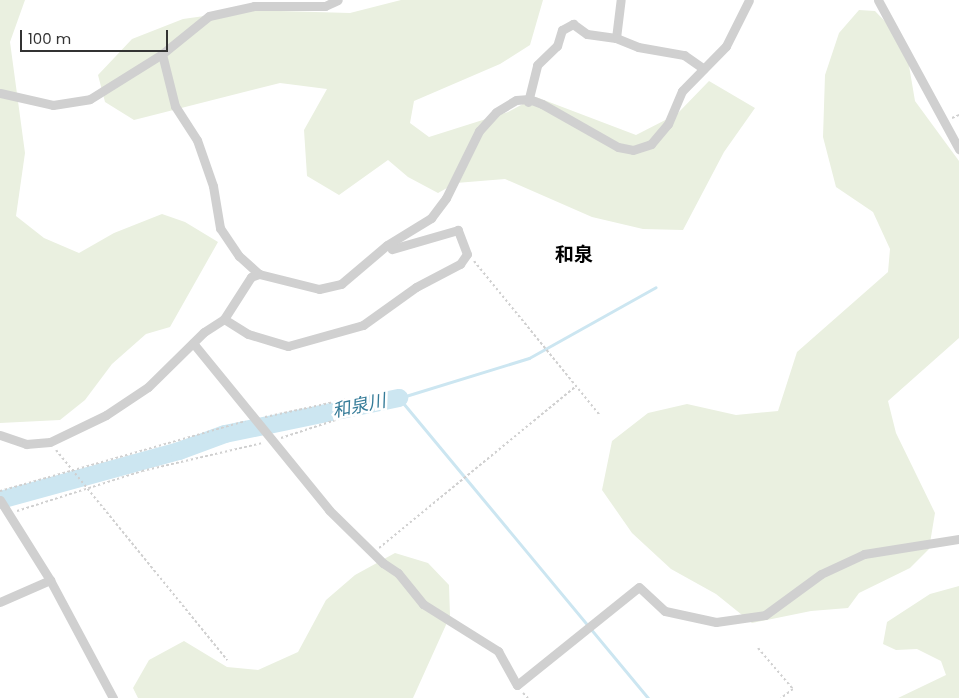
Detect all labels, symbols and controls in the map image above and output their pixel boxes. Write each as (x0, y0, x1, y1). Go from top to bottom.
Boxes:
scale bar (22, 20, 170, 52)
text: 100 m (28, 28, 71, 49)
district label: 和泉 (555, 244, 593, 266)
water label: 和泉川 (330, 390, 388, 422)

